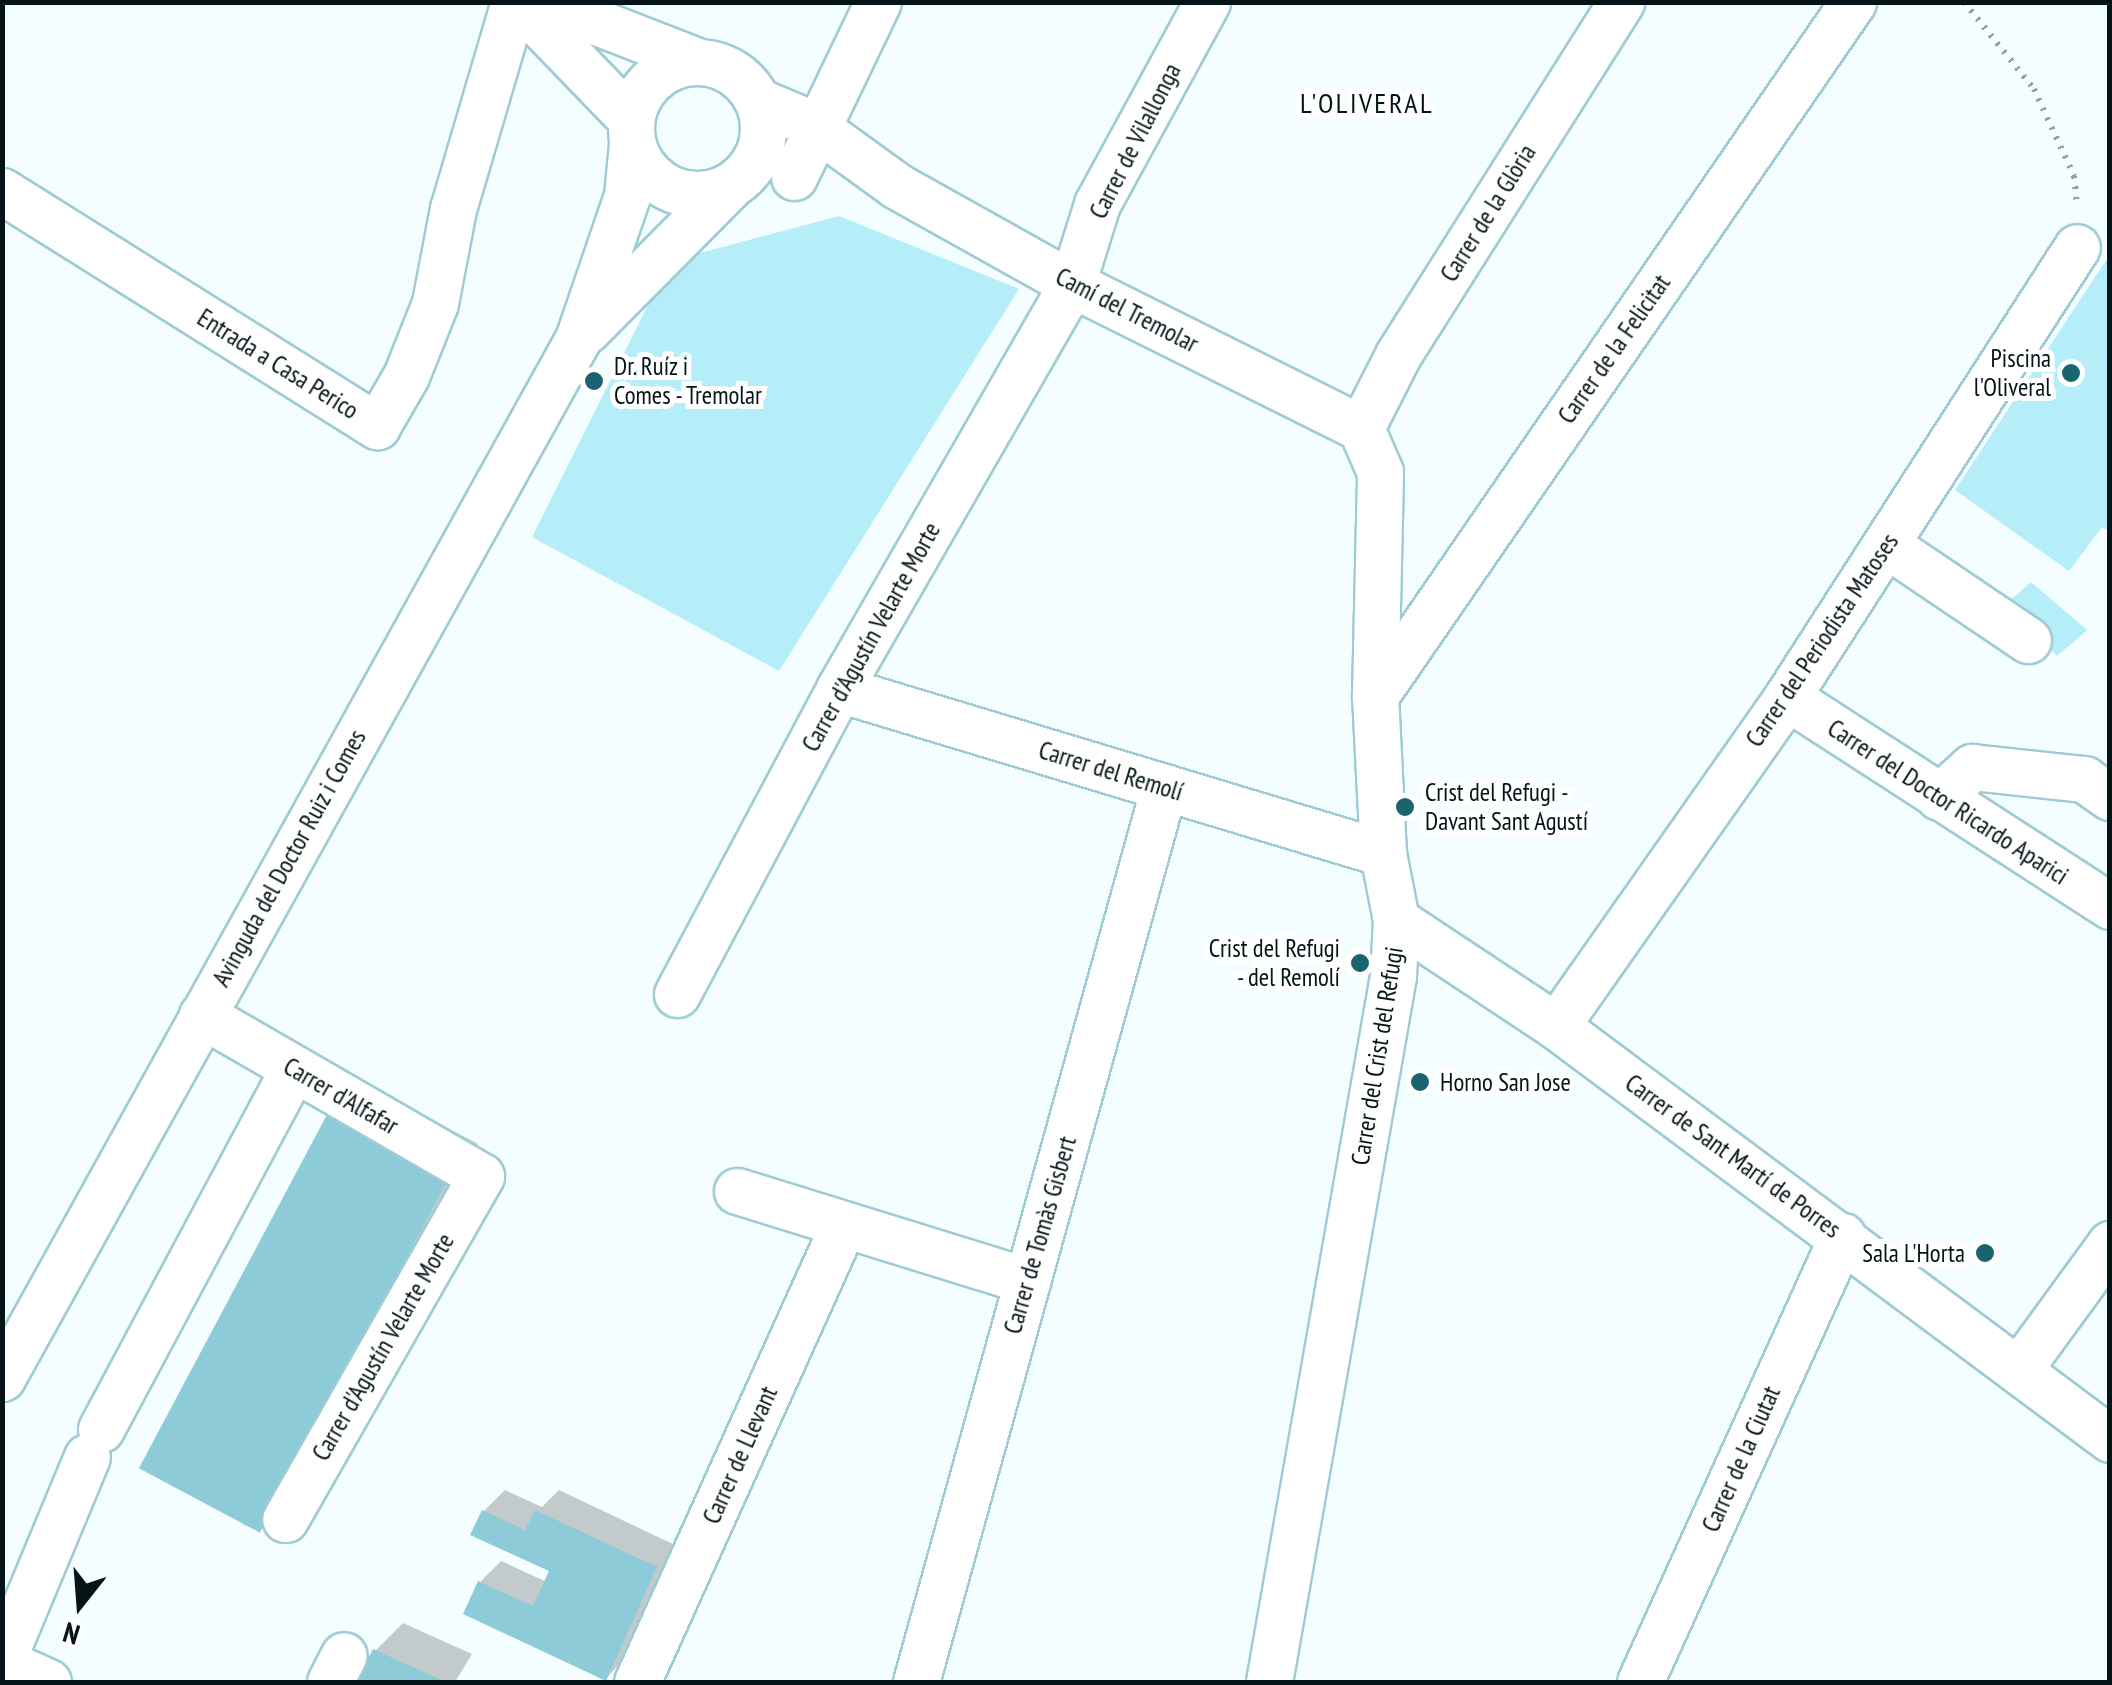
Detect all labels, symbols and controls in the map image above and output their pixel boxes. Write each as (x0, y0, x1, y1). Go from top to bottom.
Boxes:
street label: Carrer de Vilallonga (1083, 58, 1187, 224)
district label: L'OLIVERAL (1300, 86, 1434, 120)
street label: Carrer de la Glòria (1434, 139, 1542, 287)
street label: Camí del Tremolar (1051, 261, 1203, 359)
street label: Carrer de la Felicitat (1552, 269, 1676, 429)
street label: Entrada a Casa Perico (192, 302, 364, 426)
place label: Piscina l'Oliveral (1974, 344, 2051, 403)
place label: Dr. Ruíz i Comes - Tremolar (614, 352, 764, 411)
marker: Piscina l'Oliveral (2060, 362, 2082, 384)
marker: Dr. Ruíz i Comes - Tremolar (583, 370, 605, 392)
street label: Carrer d'Agustín Velarte Morte (795, 517, 947, 757)
street label: Carrer del Periodista Matoses (1739, 528, 1905, 752)
street label: Carrer del Doctor Ricardo Aparici (1822, 713, 2074, 891)
street label: Avinguda del Doctor Ruiz i Comes (206, 724, 372, 992)
street label: Carrer del Remolí (1035, 735, 1187, 807)
place label: Crist del Refugi - Davant Sant Agustí (1425, 778, 1589, 837)
marker: Crist del Refugi - Davant Sant Agustí (1394, 796, 1416, 818)
place label: Crist del Refugi - del Remolí (1209, 934, 1340, 993)
street label: Carrer del Crist del Refugi (1345, 945, 1409, 1167)
marker: Crist del Refugi - del Remolí (1349, 952, 1371, 974)
street label: Carrer d'Alfafar (278, 1051, 404, 1141)
place label: Horno San Jose (1440, 1067, 1571, 1097)
street label: Carrer de Sant Martí de Porres (1619, 1068, 1847, 1244)
marker: Horno San Jose (1409, 1071, 1431, 1093)
street label: Carrer de Tomàs Gisbert (997, 1132, 1083, 1338)
street label: Carrer d'Agustín Velarte Morte (306, 1228, 460, 1466)
place label: Sala L'Horta (1862, 1238, 1965, 1268)
marker: Sala L'Horta (1974, 1242, 1996, 1264)
street label: Carrer de la Ciutat (1696, 1381, 1786, 1537)
street label: Carrer de Llevant (696, 1382, 784, 1528)
north arrow (30, 1555, 130, 1655)
text: N (58, 1614, 84, 1654)

